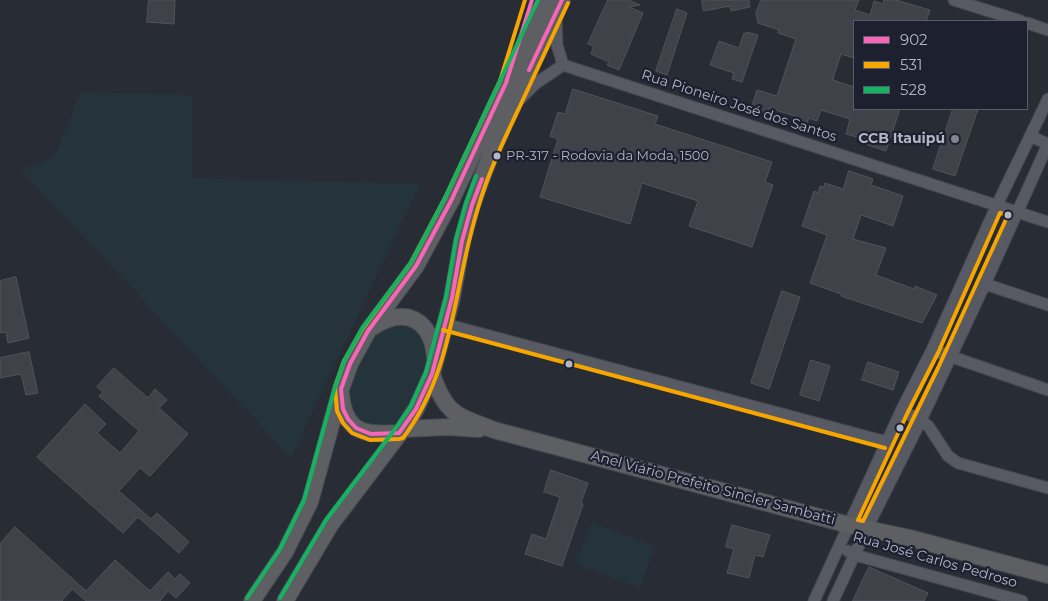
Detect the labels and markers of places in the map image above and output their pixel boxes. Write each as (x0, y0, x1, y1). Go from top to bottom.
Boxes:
place label: CCB Itauipú (858, 131, 945, 147)
marker: CCB Itauipú (949, 133, 961, 145)
place label: PR-317 - Rodovia da Moda, 1500 (506, 148, 709, 164)
marker: PR-317 - Rodovia da Moda, 1500 (492, 151, 502, 161)
unlabelled marker (1003, 210, 1013, 220)
unlabelled marker (564, 359, 574, 369)
unlabelled marker (895, 423, 905, 433)

